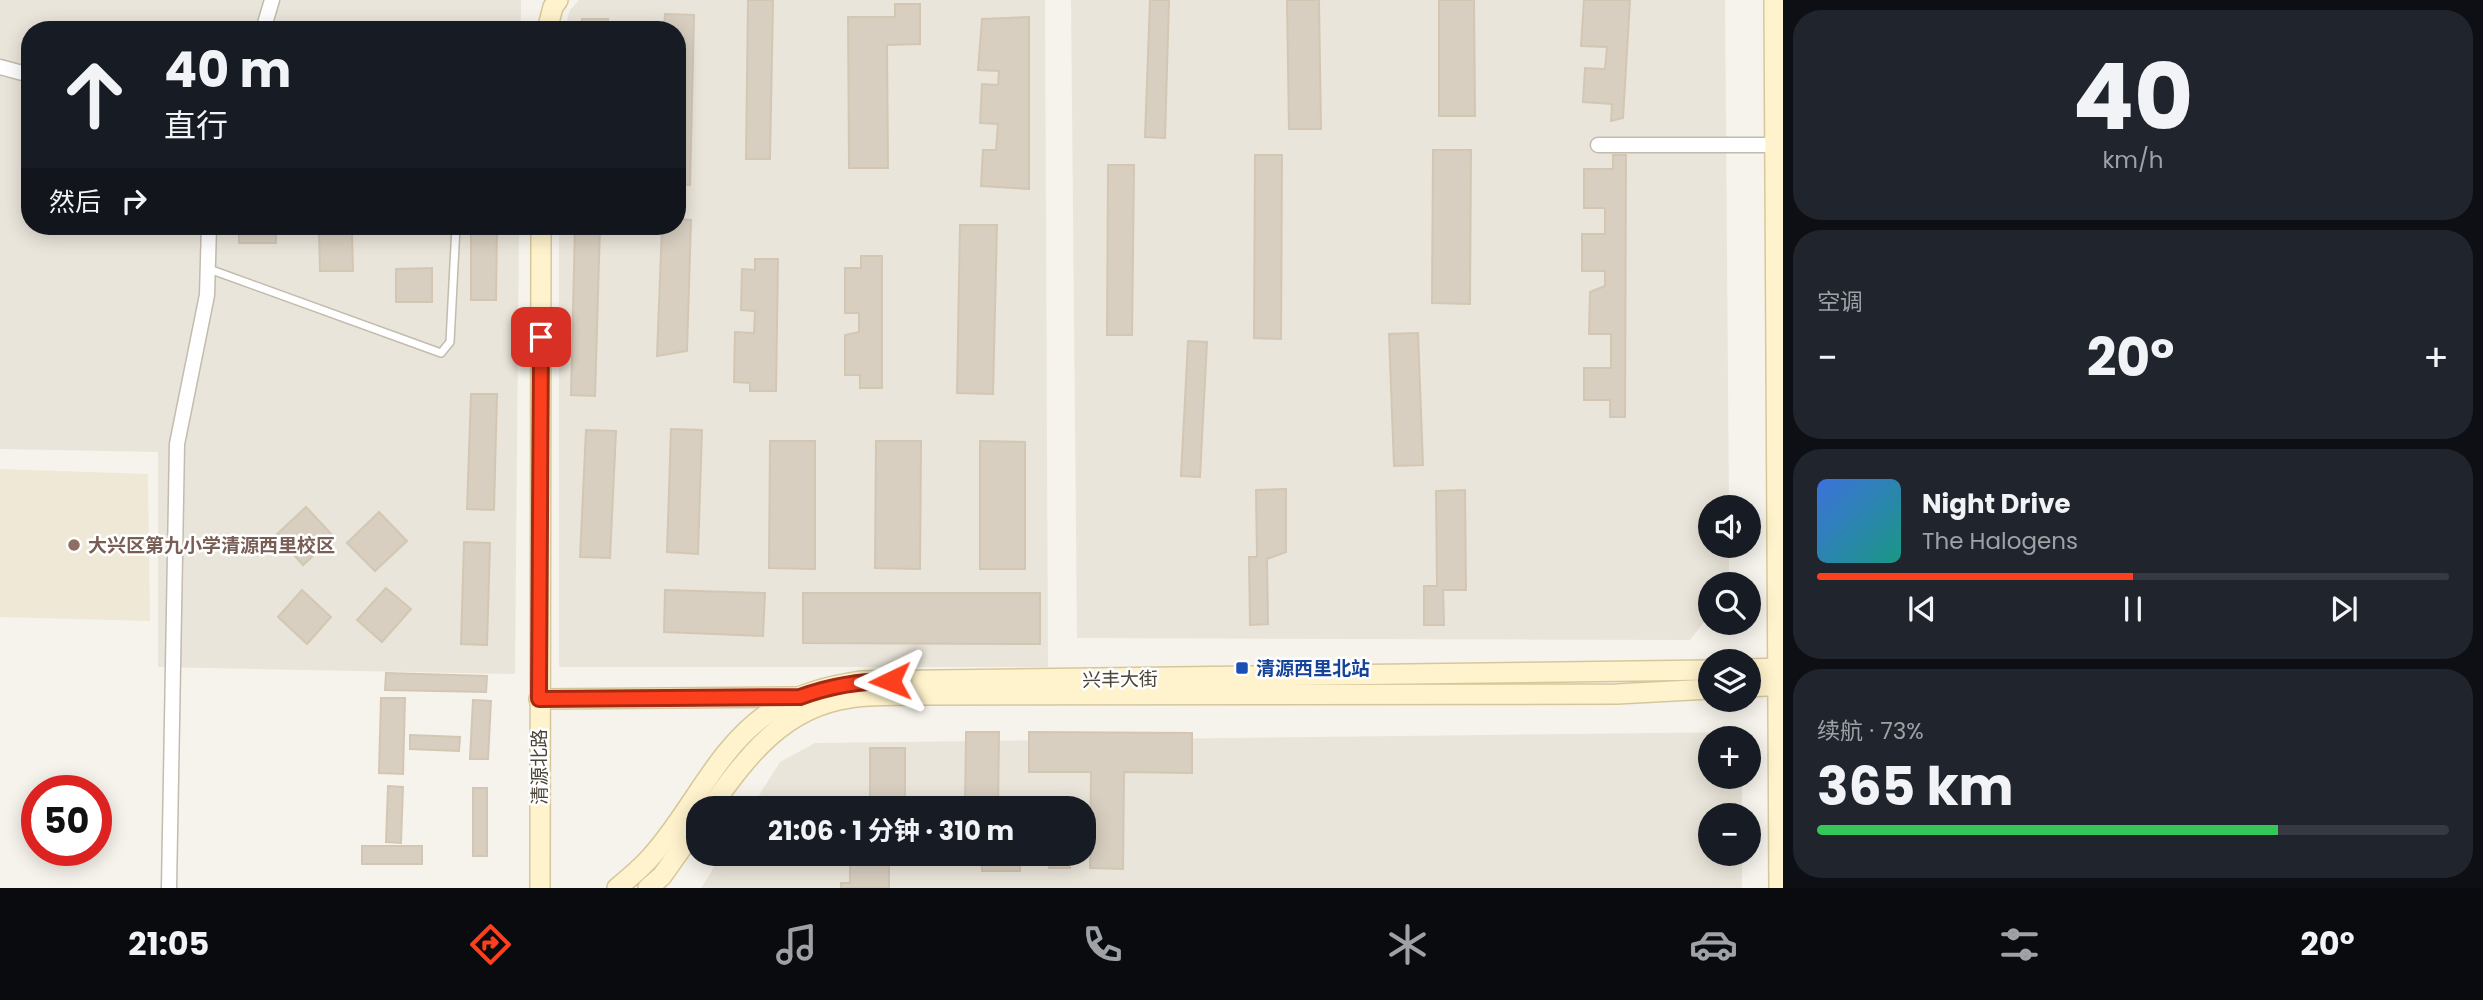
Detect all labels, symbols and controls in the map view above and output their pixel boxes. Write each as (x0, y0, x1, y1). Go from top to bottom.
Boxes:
text: 40 (2073, 33, 2193, 161)
text: 40 m (164, 36, 291, 104)
icon: ahead (49, 49, 140, 140)
text: 直行 (164, 103, 228, 148)
text: km/h (2102, 144, 2164, 176)
icon: right (115, 182, 153, 220)
text: 然后 (49, 184, 101, 220)
text: 空调 (1817, 286, 1863, 318)
pin (511, 307, 571, 367)
icon: arrive (522, 318, 560, 356)
text: 20° (2087, 321, 2174, 394)
text: − (1817, 331, 1838, 384)
text: + (2423, 331, 2449, 384)
text: Night Drive (1922, 486, 2070, 522)
map controls (1698, 495, 1761, 866)
button: sound (1698, 495, 1761, 558)
text: The Halogens (1922, 525, 2078, 557)
place label: 大兴区第九小学清源西里校区 (88, 532, 335, 559)
marker: 大兴区第九小学清源西里校区 (66, 537, 82, 553)
button: search (1698, 572, 1761, 635)
icon: previous (1903, 590, 1941, 628)
icon: pause (2114, 590, 2152, 628)
icon: next (2325, 590, 2363, 628)
position arrow (853, 644, 927, 718)
button: layers (1698, 649, 1761, 712)
place label: 清源西里北站 (1256, 655, 1370, 682)
marker: 清源西里北站 (1234, 660, 1250, 676)
street label: 兴丰大街 (1082, 665, 1158, 694)
text: 续航 · 73% (1817, 715, 1924, 747)
button: + (1698, 726, 1761, 789)
street label: 清源北路 (526, 729, 553, 805)
text: 365 km (1817, 750, 2014, 823)
speed limit sign: 50 (21, 775, 112, 866)
button: − (1698, 803, 1761, 866)
text: 21:06 · 1 分钟 · 310 m (768, 813, 1014, 849)
icon: directions (466, 920, 515, 969)
icon: music (772, 920, 821, 969)
icon: phone (1078, 920, 1127, 969)
icon: climate (1383, 920, 1432, 969)
icon: car (1689, 920, 1738, 969)
icon: filters (1995, 920, 2044, 969)
text: 21:05 (128, 921, 209, 966)
text: 20° (2301, 921, 2355, 966)

